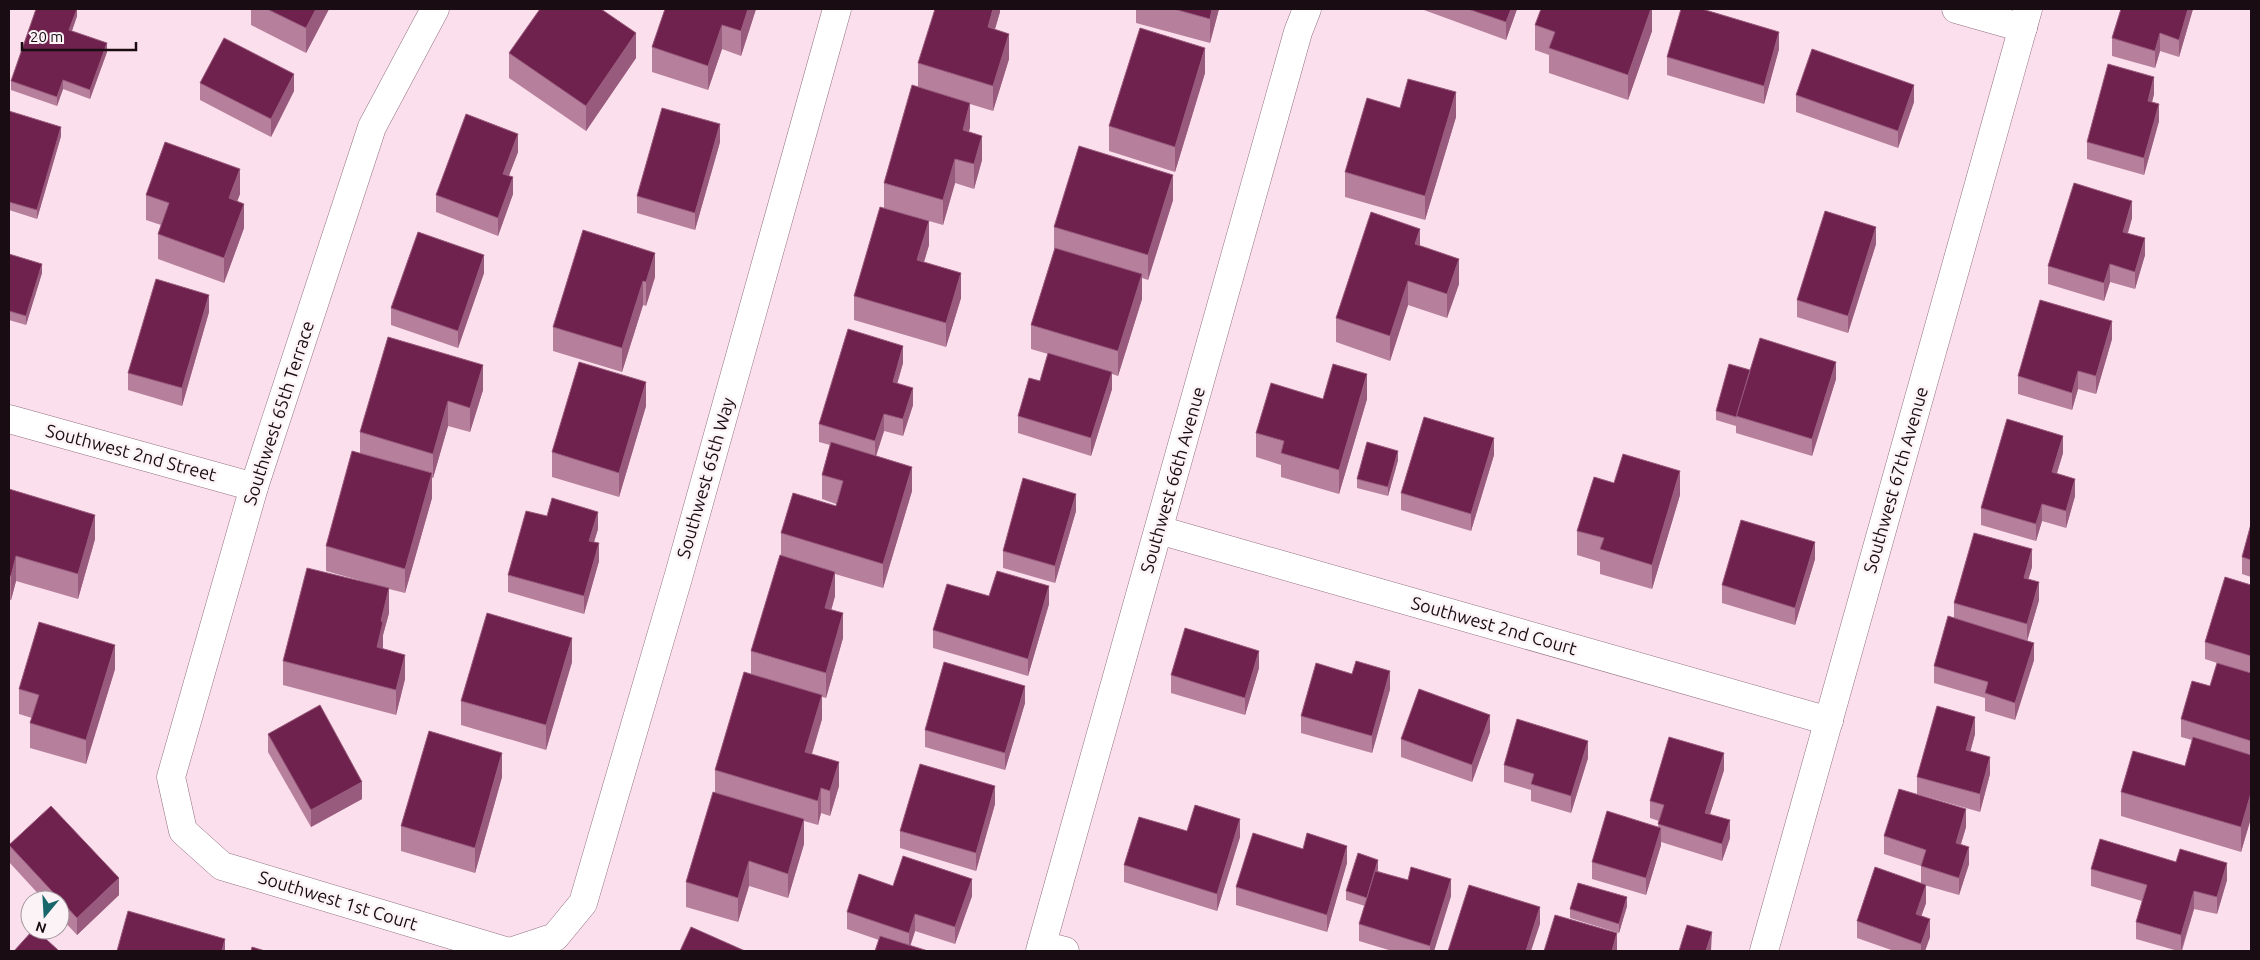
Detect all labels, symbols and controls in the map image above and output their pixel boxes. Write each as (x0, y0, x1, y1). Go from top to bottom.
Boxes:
scale bar (22, 20, 136, 52)
text: 20 m (30, 28, 63, 45)
street label: Southwest 65th Terrace (239, 318, 317, 507)
street label: Southwest 66th Avenue (1136, 384, 1208, 575)
street label: Southwest 67th Avenue (1859, 384, 1931, 575)
street label: Southwest 65th Way (672, 395, 738, 560)
street label: Southwest 2nd Street (44, 420, 219, 484)
street label: Southwest 2nd Court (1409, 592, 1579, 658)
street label: Southwest 1st Court (256, 866, 420, 934)
north arrow (20, 890, 70, 940)
text: N (34, 918, 48, 937)

